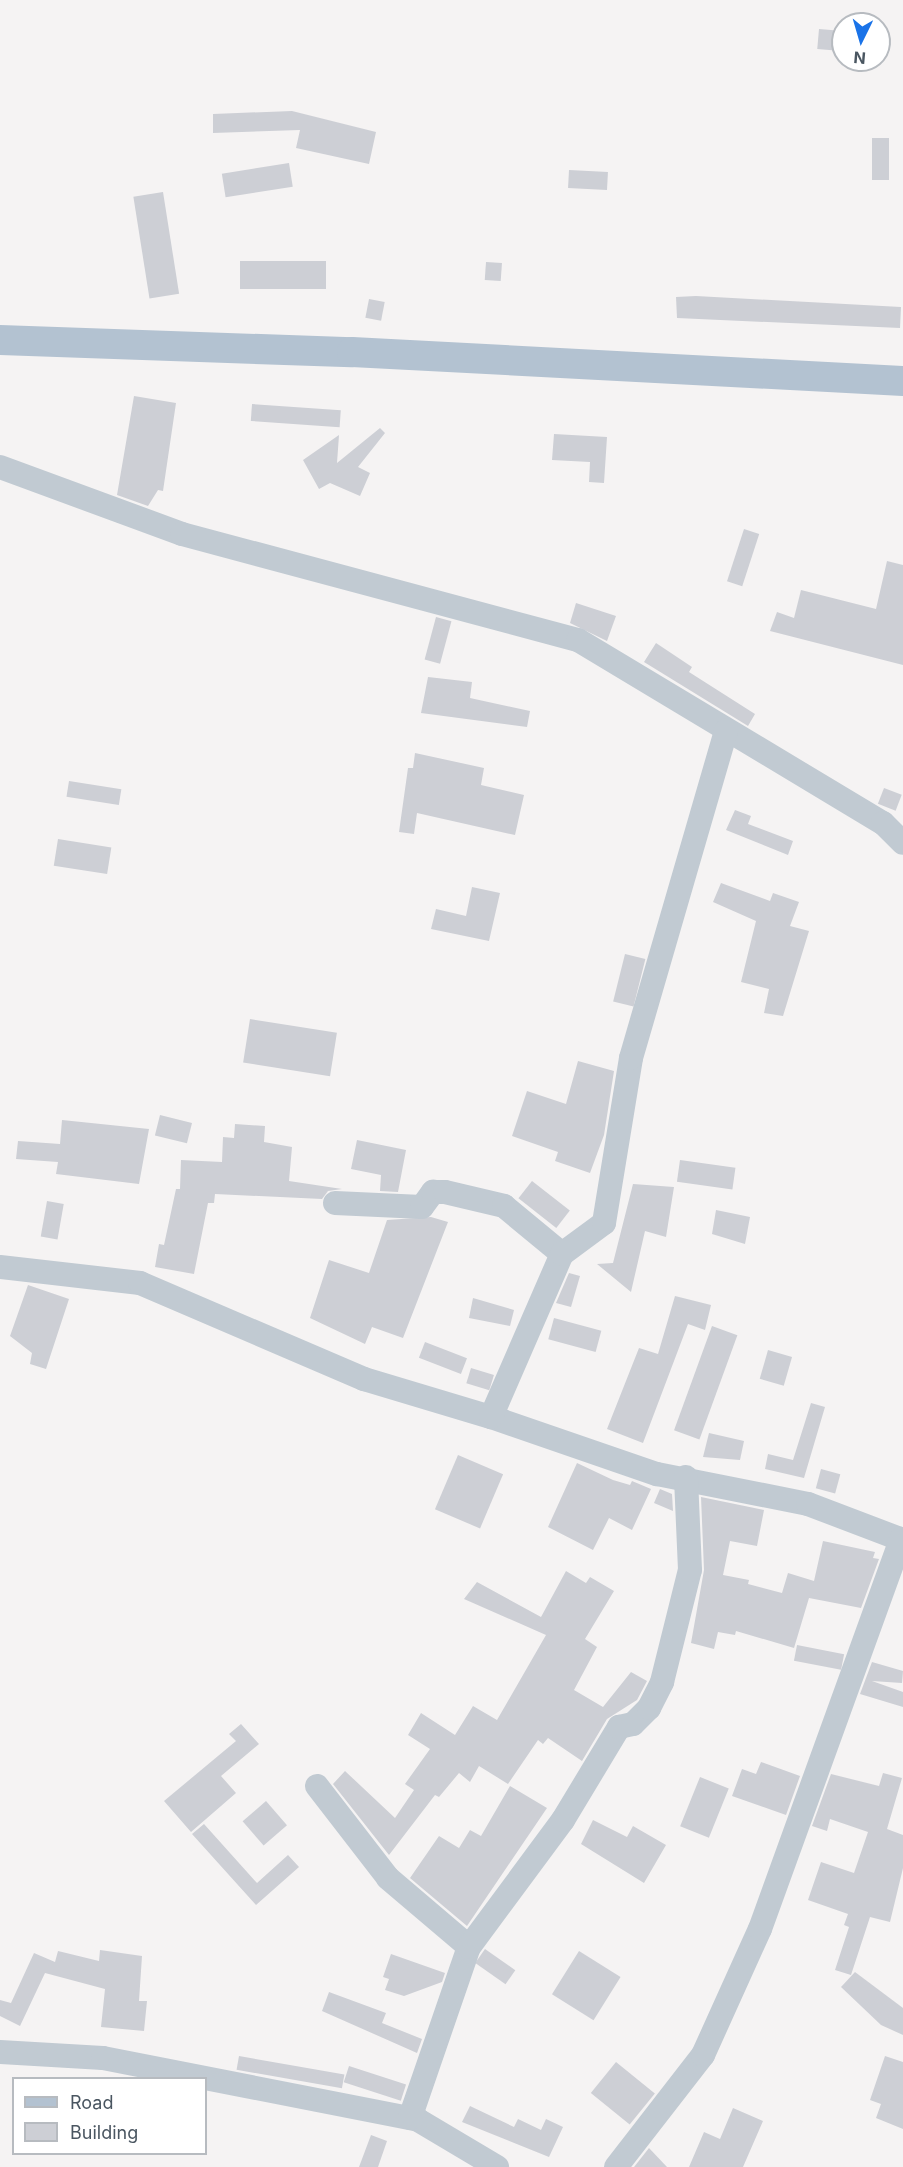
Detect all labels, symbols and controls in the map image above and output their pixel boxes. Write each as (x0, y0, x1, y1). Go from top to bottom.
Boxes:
north arrow (831, 12, 891, 72)
text: N (853, 47, 867, 68)
legend (12, 2077, 207, 2155)
text: Road (70, 2092, 113, 2113)
text: Building (70, 2122, 138, 2143)

